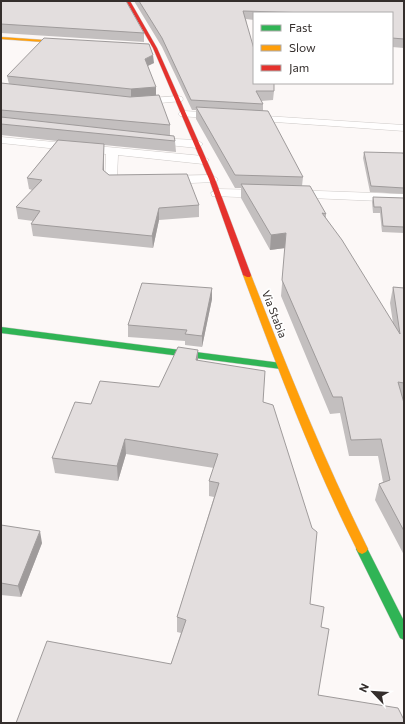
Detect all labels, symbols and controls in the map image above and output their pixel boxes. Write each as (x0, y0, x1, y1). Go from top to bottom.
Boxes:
legend (253, 12, 393, 84)
text: Fast (289, 20, 312, 34)
text: Slow (289, 40, 316, 54)
text: Jam (289, 60, 309, 75)
street label: Via Stabia (260, 288, 290, 340)
north arrow (353, 672, 393, 712)
text: N (356, 681, 371, 694)

